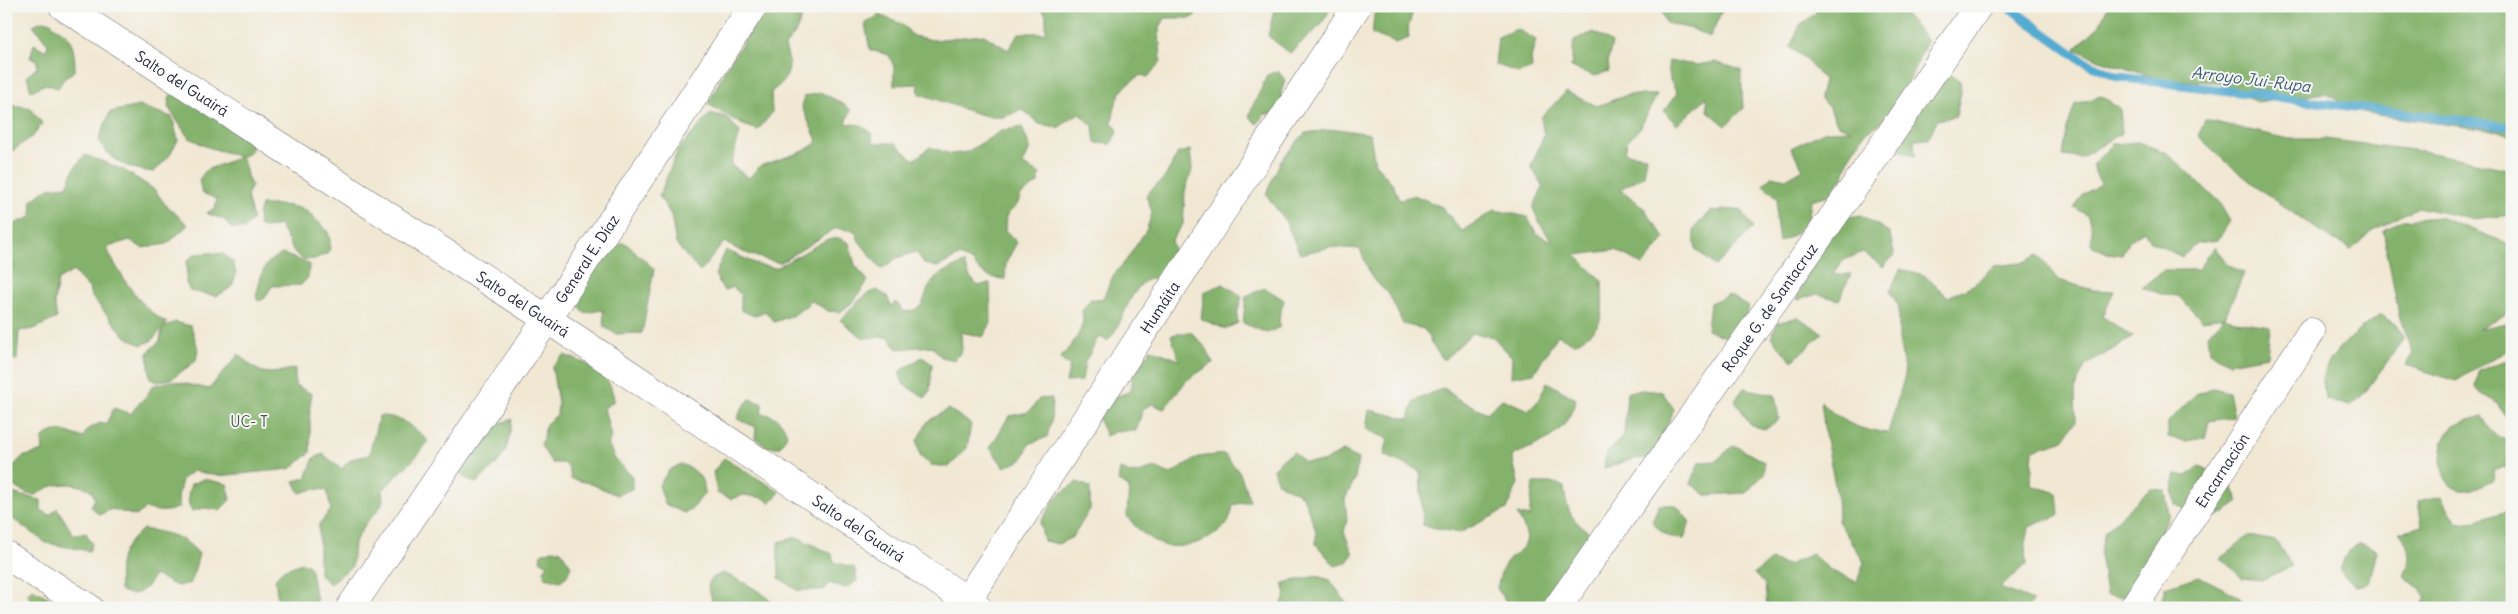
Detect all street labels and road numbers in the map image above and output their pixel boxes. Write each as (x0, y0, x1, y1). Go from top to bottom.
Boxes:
street label: Salto del Guairá (132, 46, 233, 120)
street label: General E. Díaz (551, 211, 623, 307)
street label: Roque G. de Santacruz (1717, 239, 1821, 375)
street label: Salto del Guairá (473, 266, 574, 341)
street label: Humáita (1136, 277, 1184, 337)
street label: Encarnación (2191, 429, 2253, 511)
street label: Salto del Guairá (809, 490, 909, 566)

